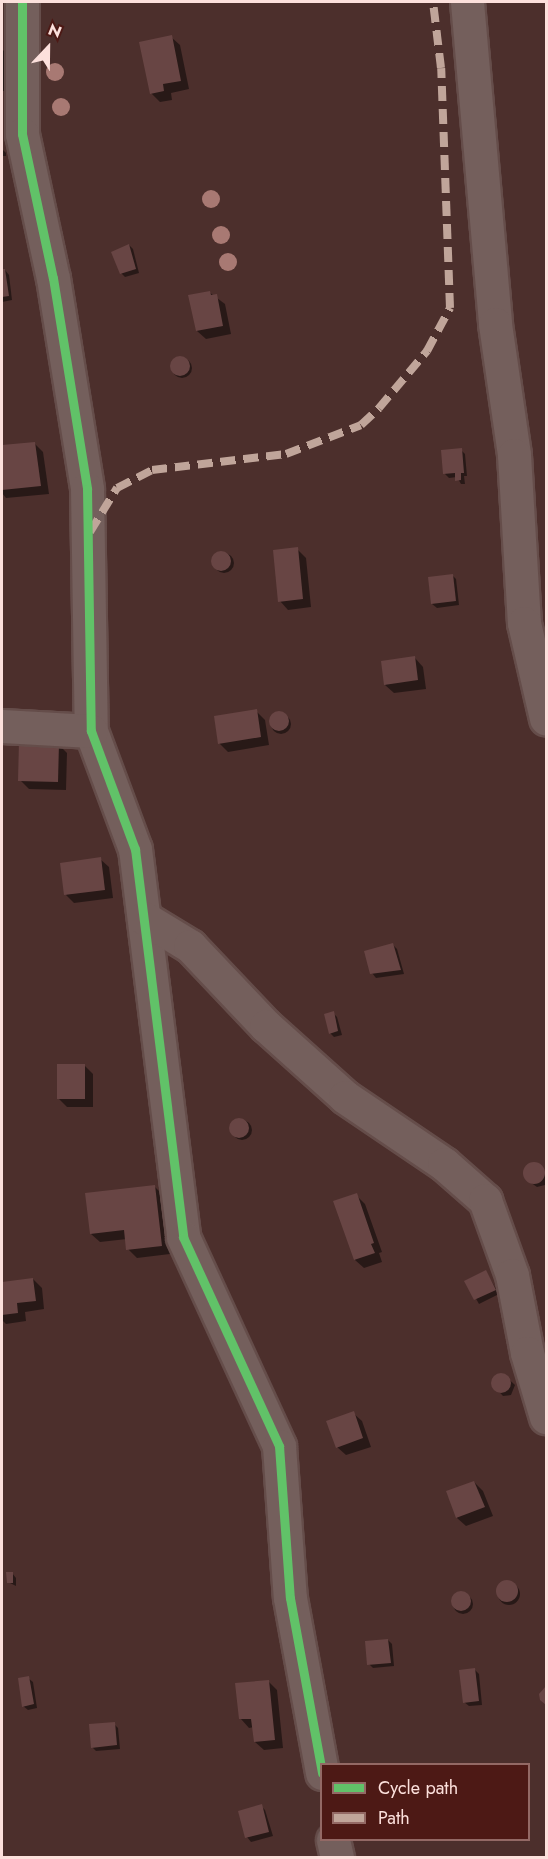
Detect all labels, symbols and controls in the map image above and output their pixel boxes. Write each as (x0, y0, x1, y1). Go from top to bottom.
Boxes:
north arrow (18, 18, 78, 78)
text: N (45, 18, 65, 44)
legend (320, 1763, 530, 1841)
text: Cycle path (378, 1775, 458, 1801)
text: Path (378, 1805, 410, 1831)

